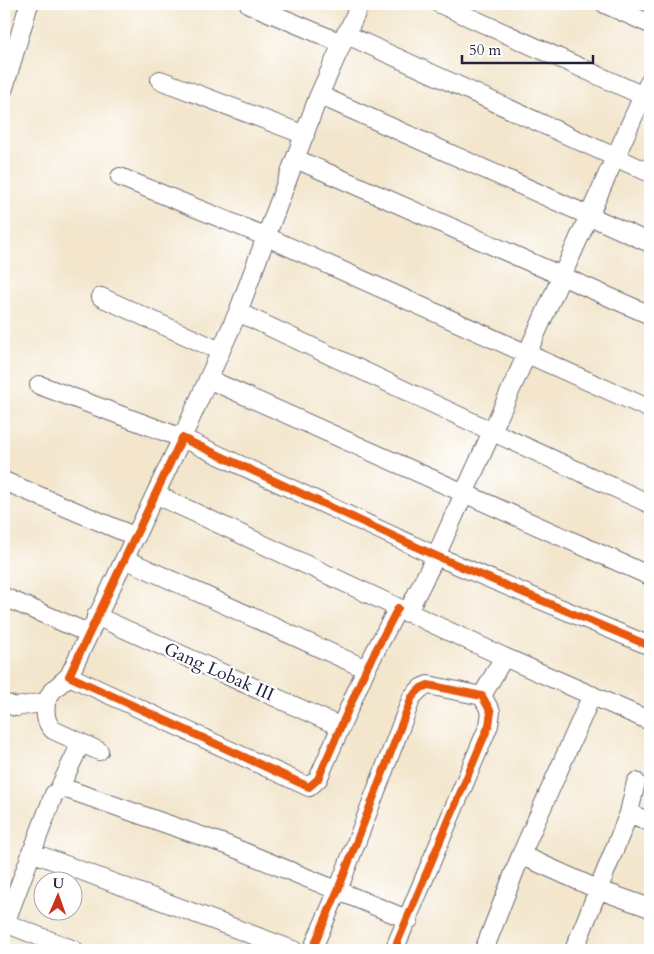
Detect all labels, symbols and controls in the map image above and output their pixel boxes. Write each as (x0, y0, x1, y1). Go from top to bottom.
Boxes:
scale bar (462, 32, 593, 64)
text: 50 m (469, 40, 501, 60)
street label: Gang Lobak III (160, 637, 278, 707)
north arrow (32, 872, 82, 922)
text: U (52, 874, 65, 893)

